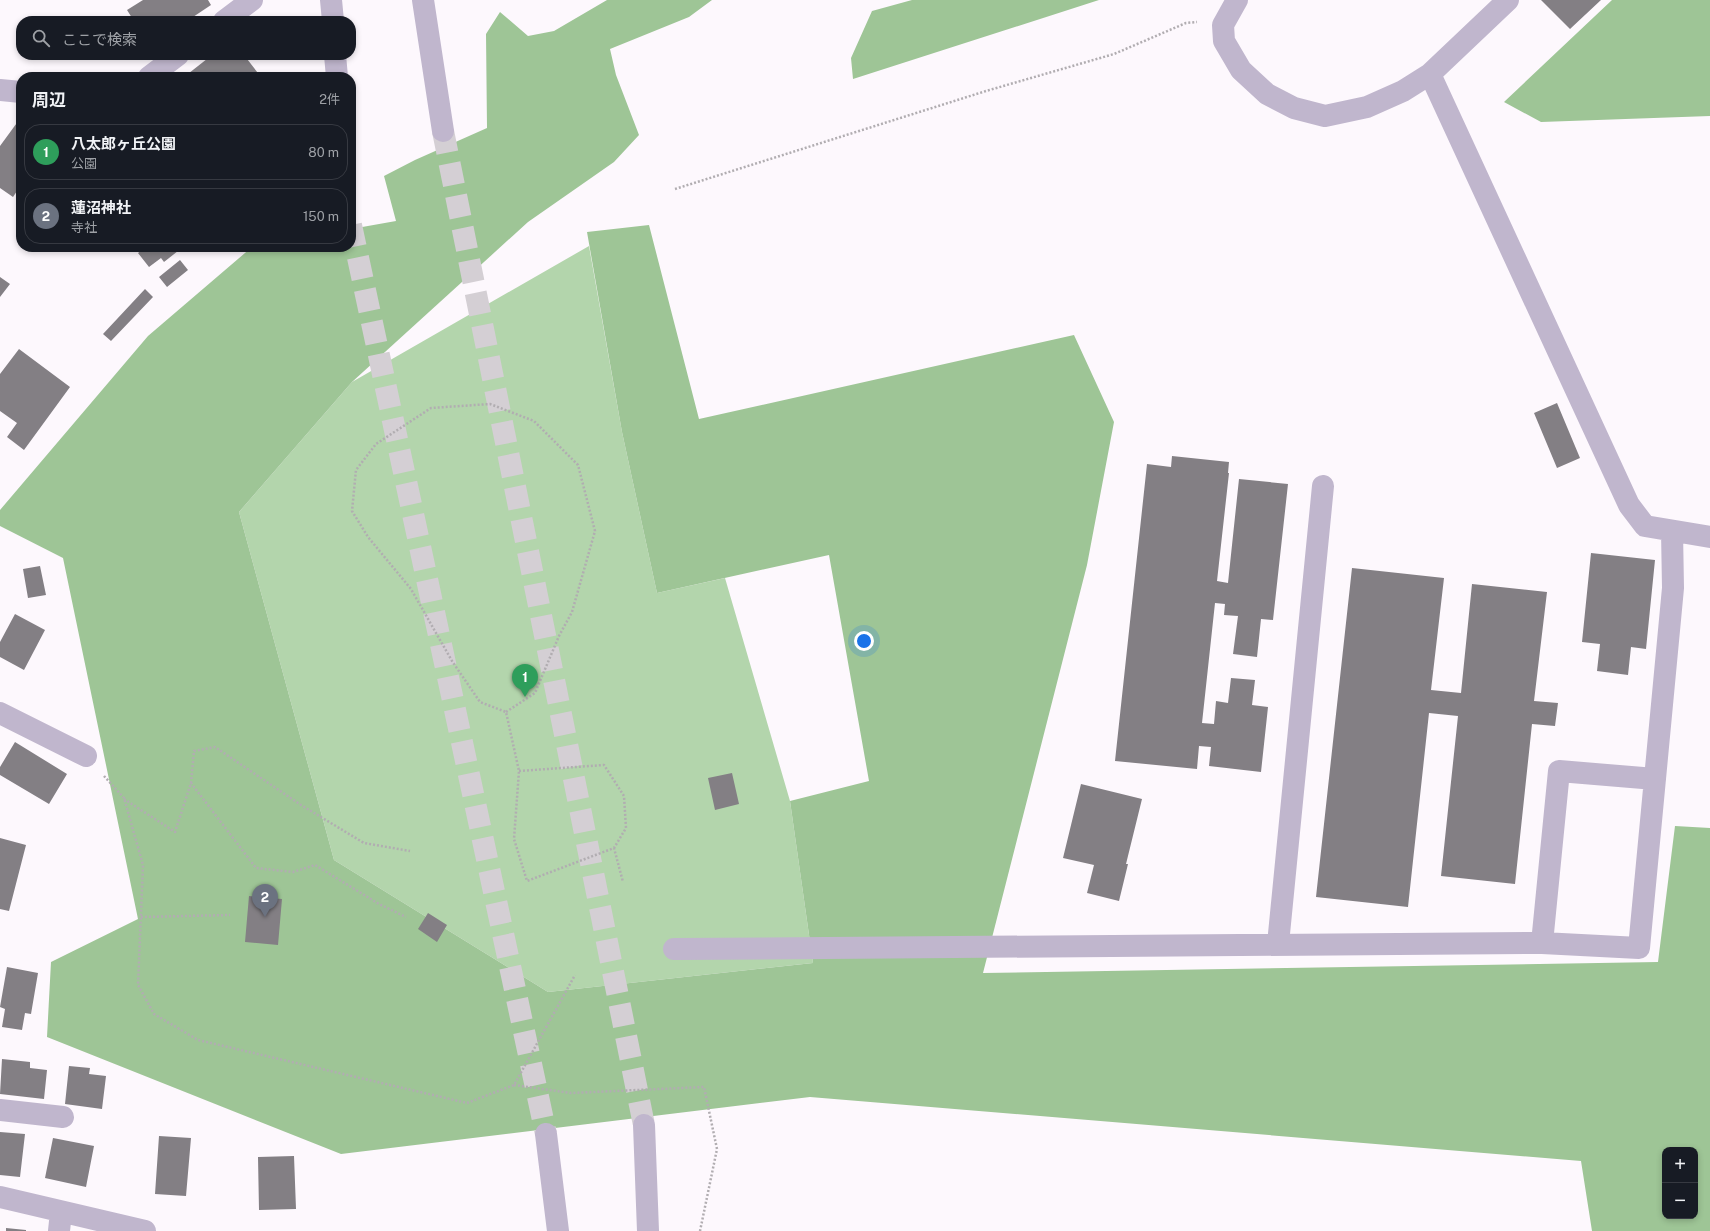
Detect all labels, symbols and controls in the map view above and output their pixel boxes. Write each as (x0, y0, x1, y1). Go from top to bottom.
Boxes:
search box (16, 16, 356, 60)
icon: search (30, 27, 52, 49)
text: ここで検索 (62, 31, 137, 48)
text: 周辺 (32, 90, 66, 110)
text: 2件 (319, 92, 340, 107)
text: 八太郎ヶ丘公園 (71, 135, 176, 152)
text: 1 (43, 145, 49, 160)
text: 80 m (308, 145, 339, 160)
text: 公園 (71, 156, 97, 171)
text: 蓮沼神社 (71, 199, 131, 216)
text: 2 (42, 209, 50, 224)
text: 150 m (303, 209, 339, 224)
text: 寺社 (71, 220, 97, 235)
your location (854, 631, 874, 651)
pin: 1 (512, 664, 538, 697)
pin: 2 (252, 884, 278, 917)
map controls (1662, 1147, 1698, 1219)
button: + (1662, 1147, 1698, 1183)
button: − (1662, 1183, 1698, 1219)

